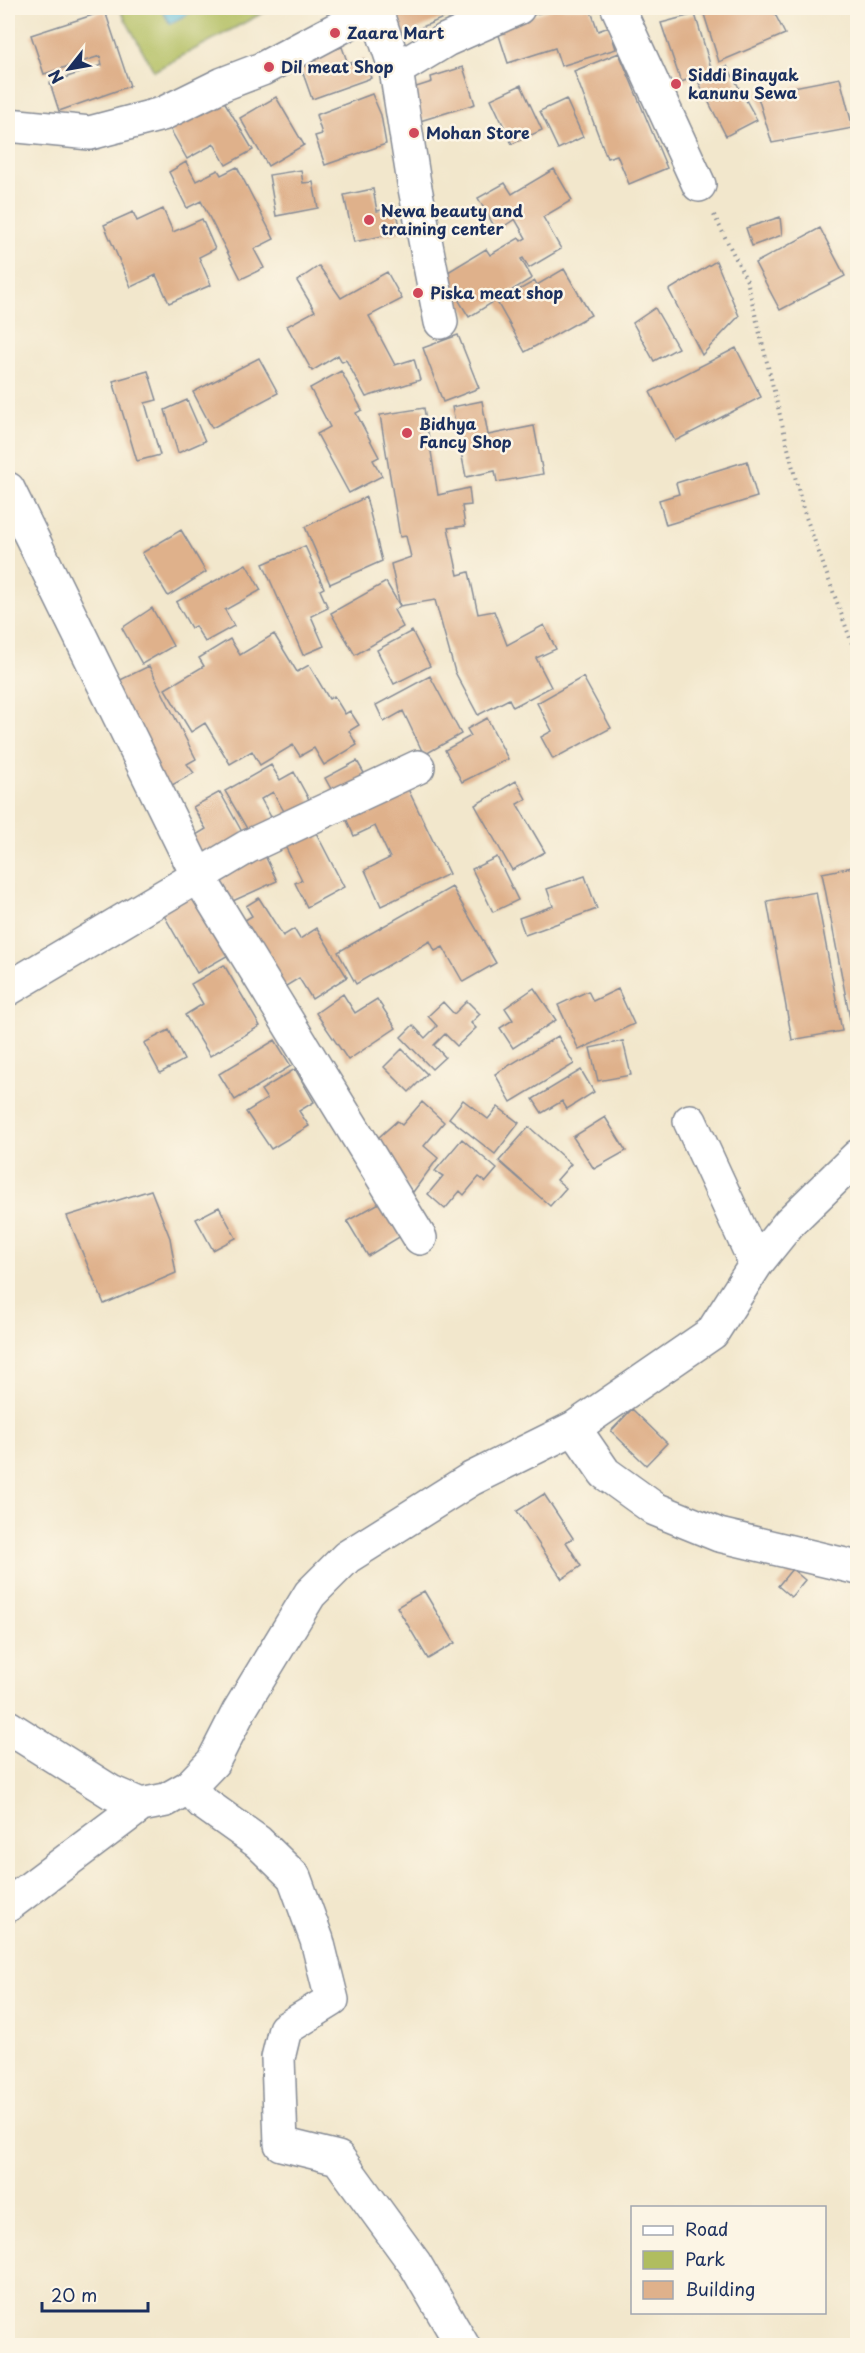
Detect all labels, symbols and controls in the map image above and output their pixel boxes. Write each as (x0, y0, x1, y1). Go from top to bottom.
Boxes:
place label: Zaara Mart (347, 20, 445, 44)
marker: Zaara Mart (328, 26, 342, 40)
north arrow (39, 39, 99, 99)
place label: Dil meat Shop (281, 54, 393, 78)
marker: Dil meat Shop (262, 60, 276, 74)
place label: Siddi Binayak kanunu Sewa (688, 62, 799, 104)
text: N (42, 66, 69, 89)
marker: Siddi Binayak kanunu Sewa (669, 77, 683, 91)
place label: Mohan Store (426, 120, 530, 144)
marker: Mohan Store (407, 126, 421, 140)
place label: Newa beauty and training center (381, 198, 523, 240)
marker: Newa beauty and training center (362, 213, 376, 227)
place label: Piska meat shop (430, 280, 563, 304)
marker: Piska meat shop (411, 286, 425, 300)
place label: Bidhya Fancy Shop (419, 411, 512, 453)
marker: Bidhya Fancy Shop (400, 426, 414, 440)
legend (631, 2206, 826, 2314)
text: Road (685, 2215, 729, 2242)
text: Park (685, 2245, 725, 2272)
scale bar (42, 2275, 148, 2313)
text: Building (685, 2275, 755, 2302)
text: 20 m (51, 2281, 97, 2308)

